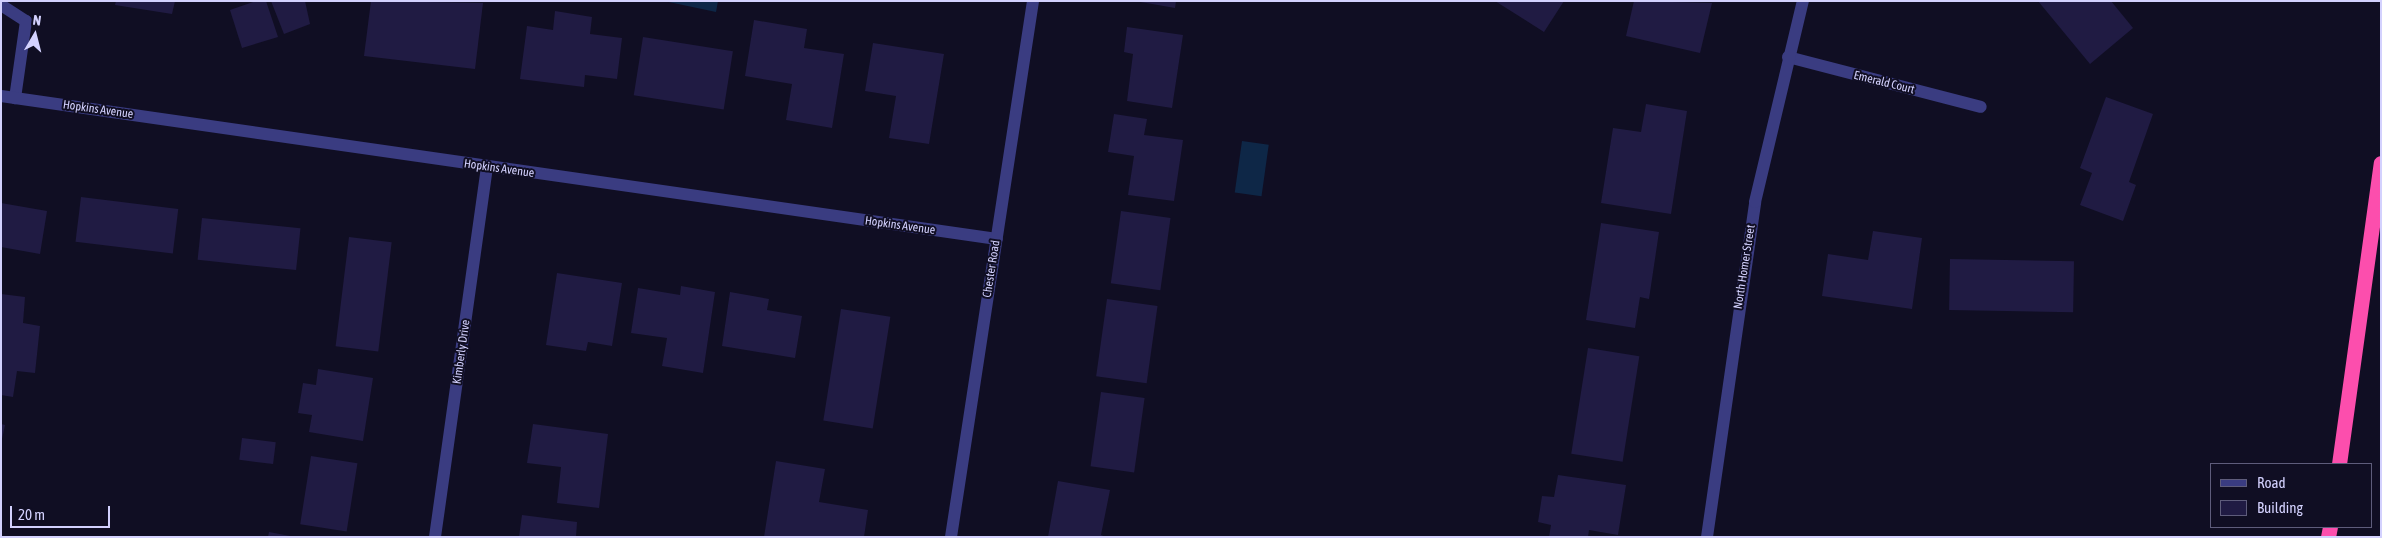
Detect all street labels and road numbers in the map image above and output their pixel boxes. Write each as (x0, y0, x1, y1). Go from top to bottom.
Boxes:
street label: Emerald Court (1852, 68, 1916, 98)
street label: Hopkins Avenue (62, 98, 134, 122)
street label: Hopkins Avenue (463, 157, 535, 181)
street label: Hopkins Avenue (864, 214, 936, 238)
street label: North Homer Street (1731, 224, 1759, 310)
street label: Chester Road (980, 239, 1004, 299)
street label: Kimberly Drive (450, 319, 474, 385)

